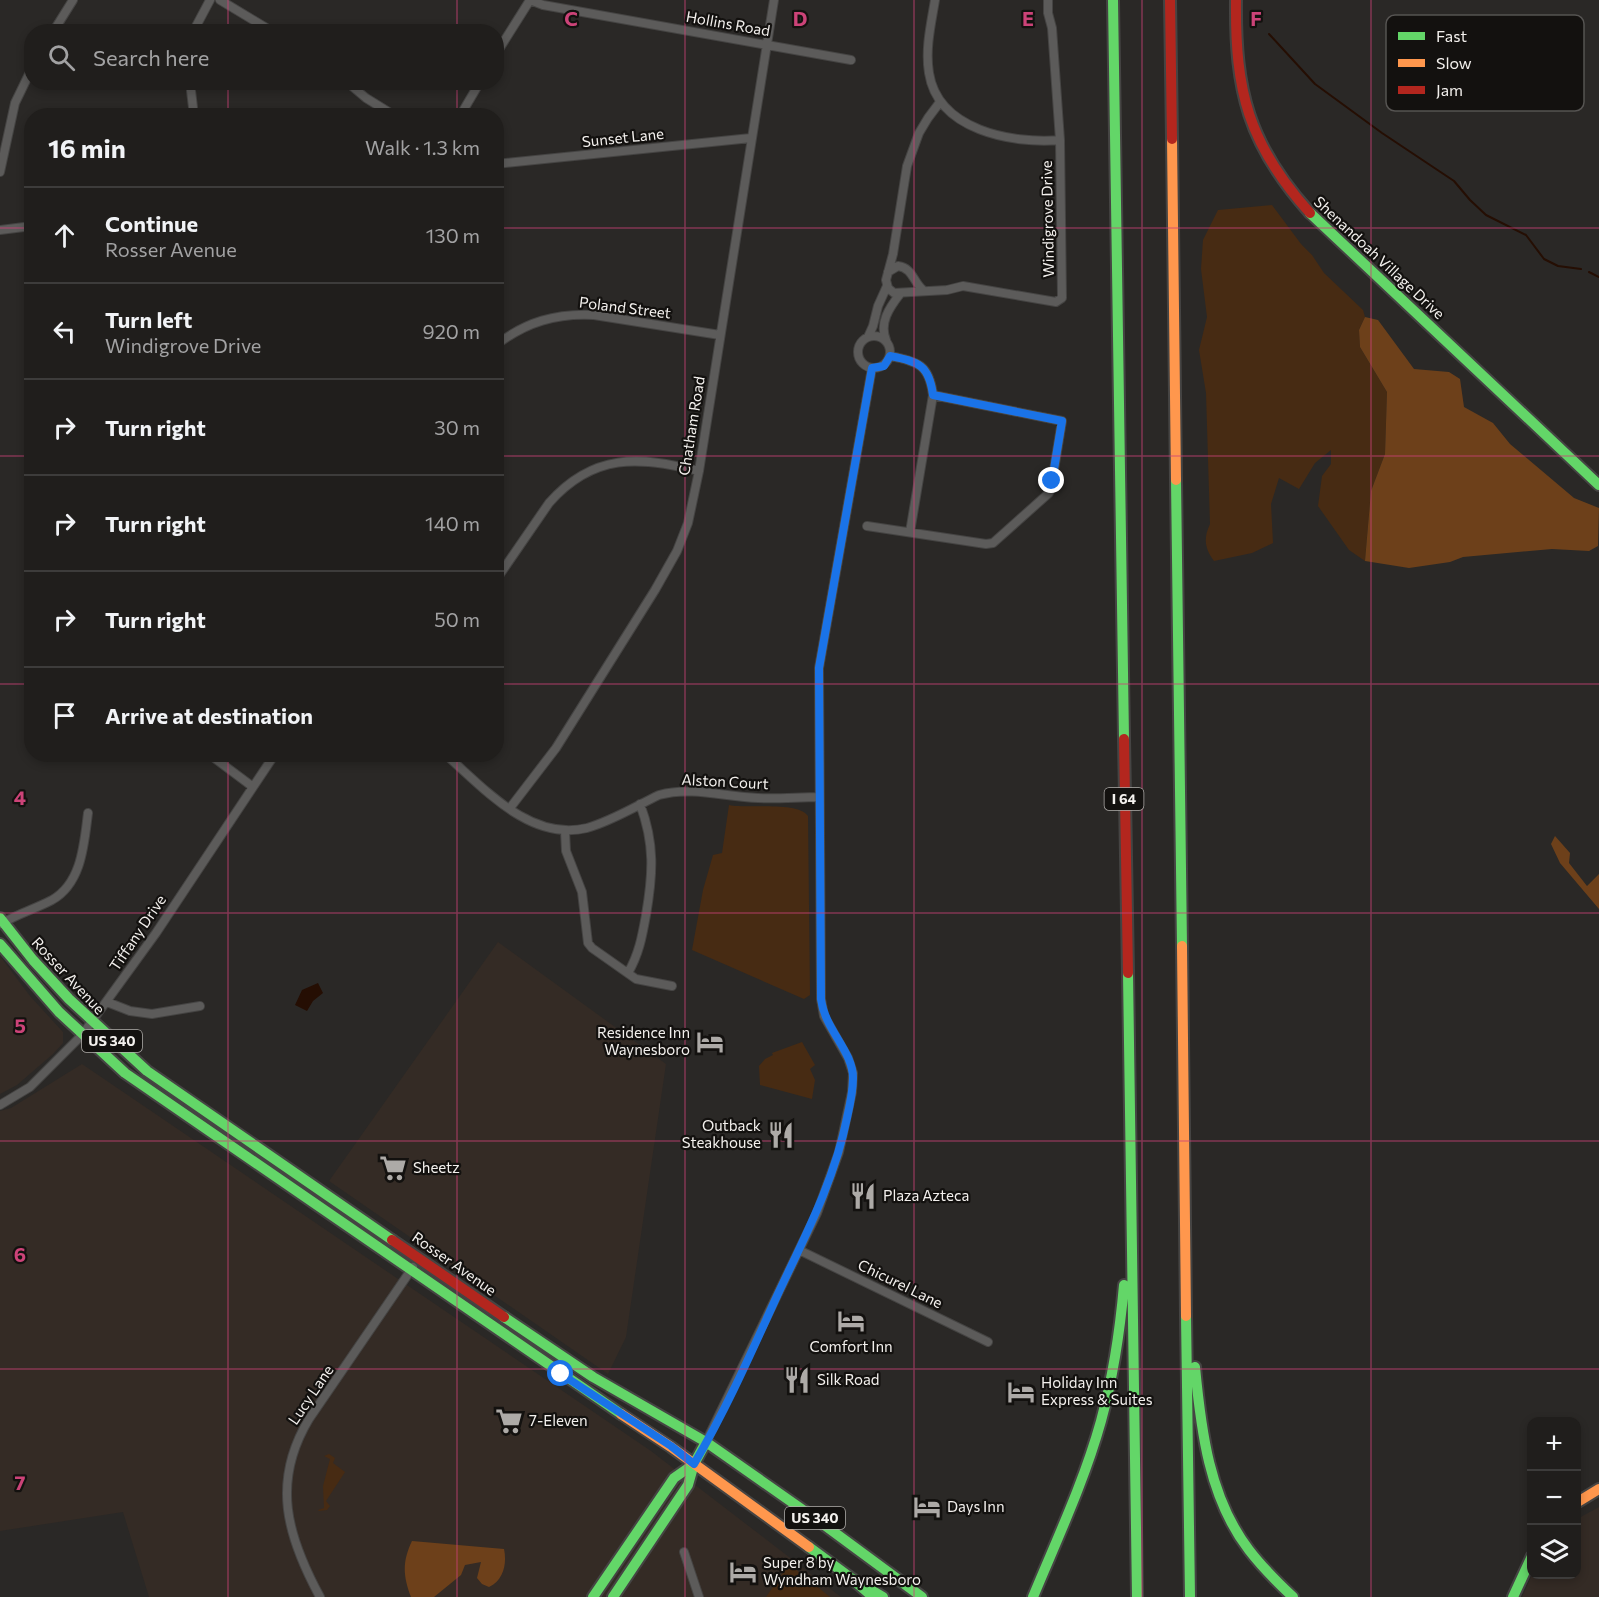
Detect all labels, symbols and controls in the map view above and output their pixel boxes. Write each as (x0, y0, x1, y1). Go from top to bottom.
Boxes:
text: C (564, 6, 578, 30)
text: D (793, 6, 807, 30)
text: E (1022, 6, 1034, 30)
text: F (1250, 6, 1262, 30)
street label: Hollins Road (685, 7, 772, 39)
legend (1386, 15, 1584, 111)
search box (24, 24, 504, 90)
text: Fast (1436, 26, 1467, 45)
icon: search (45, 41, 78, 74)
text: Search here (93, 44, 209, 71)
text: Slow (1436, 53, 1472, 72)
text: Jam (1436, 80, 1463, 99)
street label: Sunset Lane (581, 124, 665, 150)
text: 16 min (48, 132, 126, 163)
text: Walk · 1.3 km (365, 135, 480, 159)
street label: Windigrove Drive (1037, 160, 1057, 278)
street label: Shenandoah Village Drive (1311, 192, 1449, 323)
text: Continue (105, 210, 198, 237)
icon: ahead (48, 219, 81, 252)
text: 130 m (426, 223, 480, 247)
text: Rosser Avenue (105, 237, 237, 261)
street label: Poland Street (578, 292, 672, 322)
text: Turn left (105, 306, 192, 333)
icon: left (48, 315, 81, 348)
text: 920 m (423, 319, 480, 343)
text: Windigrove Drive (105, 333, 261, 357)
street label: Chatham Road (674, 375, 708, 477)
icon: right (48, 411, 81, 444)
text: Turn right (105, 414, 206, 441)
text: 30 m (434, 415, 480, 439)
route end (1038, 467, 1064, 493)
icon: right (48, 507, 81, 540)
text: Turn right (105, 510, 206, 537)
text: 140 m (425, 511, 480, 535)
icon: right (48, 603, 81, 636)
text: Turn right (105, 606, 206, 633)
text: 50 m (434, 607, 480, 631)
icon: arrive (48, 699, 81, 732)
text: Arrive at destination (105, 702, 313, 729)
street label: Alston Court (681, 770, 769, 792)
text: 4 (14, 785, 26, 809)
road number: I 64 (1104, 788, 1144, 810)
street label: Tiffany Drive (105, 891, 169, 974)
street label: Rosser Avenue (28, 933, 109, 1018)
text: 5 (14, 1013, 26, 1037)
place label: Residence Inn Waynesboro (597, 1023, 690, 1058)
hotel icon: Residence Inn Waynesboro (695, 1027, 725, 1057)
road number: US 340 (82, 1030, 142, 1052)
place label: Outback Steakhouse (682, 1116, 761, 1151)
restaurant icon: Outback Steakhouse (766, 1120, 796, 1150)
supermarket icon: Sheetz (378, 1153, 408, 1183)
place label: Sheetz (413, 1158, 460, 1176)
restaurant icon: Plaza Azteca (848, 1181, 878, 1211)
place label: Plaza Azteca (883, 1186, 969, 1204)
street label: Rosser Avenue (409, 1227, 500, 1299)
text: 6 (14, 1242, 26, 1266)
street label: Chicurel Lane (855, 1255, 946, 1311)
hotel icon: Comfort Inn (836, 1306, 866, 1336)
place label: Comfort Inn (809, 1337, 893, 1355)
route start (547, 1360, 573, 1386)
street label: Lucy Lane (284, 1361, 337, 1428)
restaurant icon: Silk Road (782, 1365, 812, 1395)
place label: Silk Road (817, 1370, 880, 1388)
place label: Holiday Inn Express & Suites (1041, 1373, 1153, 1408)
hotel icon: Holiday Inn Express & Suites (1006, 1377, 1036, 1407)
supermarket icon: 7-Eleven (494, 1406, 524, 1436)
place label: 7-Eleven (529, 1411, 588, 1429)
map controls (1527, 1417, 1581, 1579)
button: + (1527, 1417, 1581, 1471)
text: 7 (15, 1470, 26, 1494)
button: − (1527, 1471, 1581, 1525)
hotel icon: Days Inn (912, 1492, 942, 1522)
place label: Days Inn (947, 1497, 1004, 1515)
road number: US 340 (785, 1507, 845, 1529)
button: layers (1527, 1525, 1581, 1579)
place label: Super 8 by Wyndham Waynesboro (763, 1553, 921, 1588)
hotel icon: Super 8 by Wyndham Waynesboro (728, 1557, 758, 1587)

